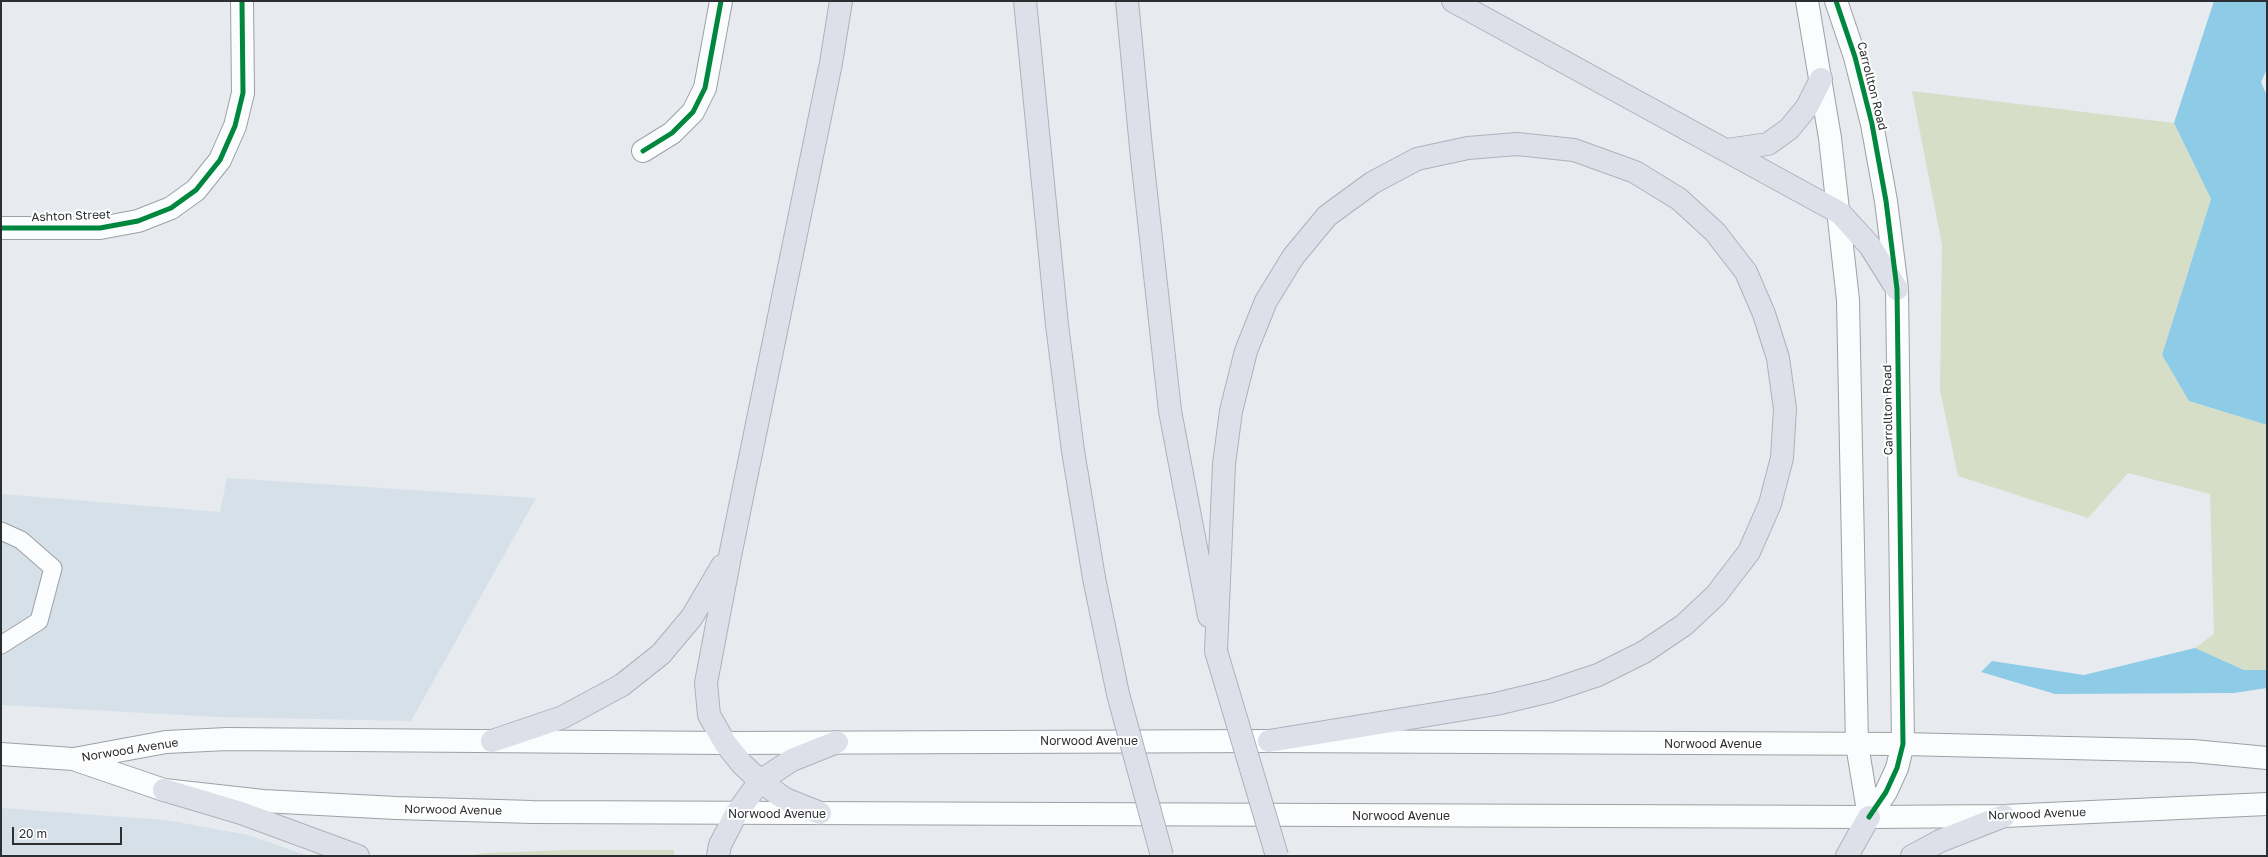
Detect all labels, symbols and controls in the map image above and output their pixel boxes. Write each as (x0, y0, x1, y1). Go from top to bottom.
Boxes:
street label: Carrollton Road (1854, 40, 1890, 132)
street label: Ashton Street (31, 207, 111, 225)
street label: Carrollton Road (1880, 365, 1896, 455)
street label: Norwood Avenue (1040, 734, 1138, 748)
street label: Norwood Avenue (80, 735, 180, 765)
street label: Norwood Avenue (1664, 737, 1762, 751)
street label: Norwood Avenue (404, 802, 502, 818)
street label: Norwood Avenue (1988, 805, 2086, 823)
street label: Norwood Avenue (728, 807, 826, 821)
street label: Norwood Avenue (1352, 809, 1450, 823)
scale bar (14, 819, 124, 845)
text: 20 m (19, 826, 47, 841)

